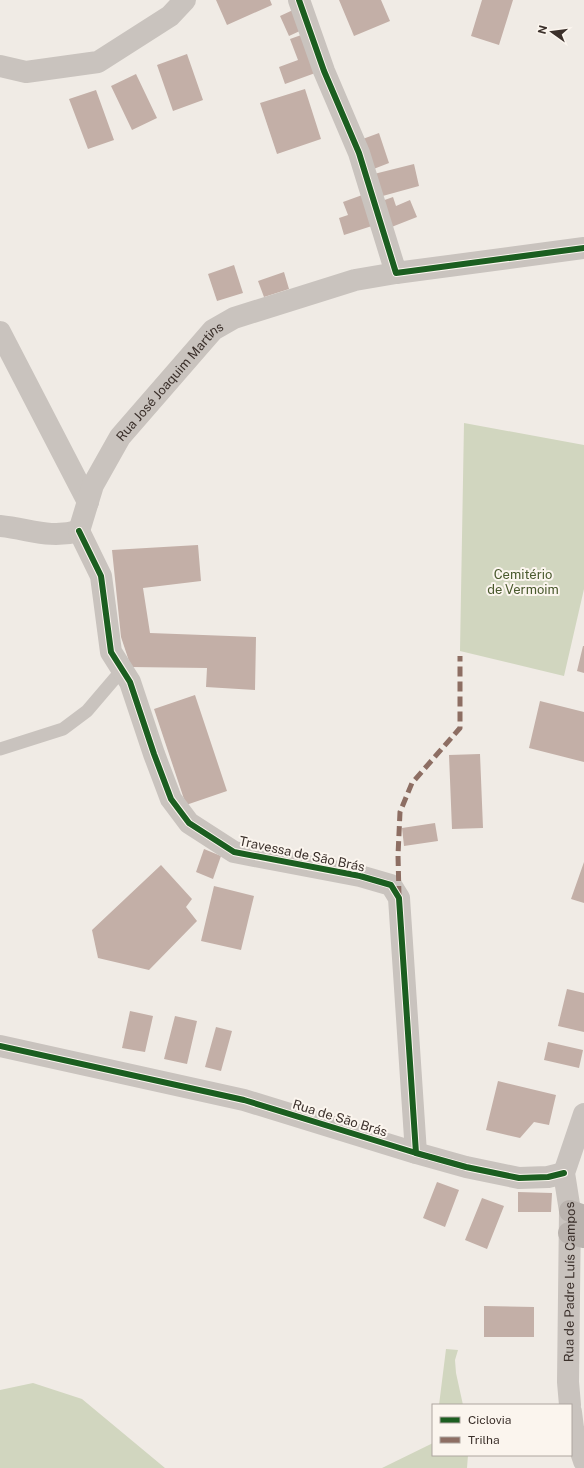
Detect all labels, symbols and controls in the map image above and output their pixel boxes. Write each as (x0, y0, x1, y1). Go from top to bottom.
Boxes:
north arrow (532, 12, 572, 52)
text: N (535, 24, 549, 35)
street label: Rua José Joaquim Martins (113, 318, 226, 444)
park label: Cemitério de Vermoim (487, 567, 559, 597)
street label: Travessa de São Brás (238, 833, 366, 875)
street label: Rua de São Brás (291, 1096, 389, 1140)
street label: Rua de Padre Luís Campos (561, 1201, 578, 1362)
legend (432, 1404, 572, 1456)
text: Ciclovia (468, 1413, 511, 1427)
text: Trilha (468, 1433, 500, 1447)

